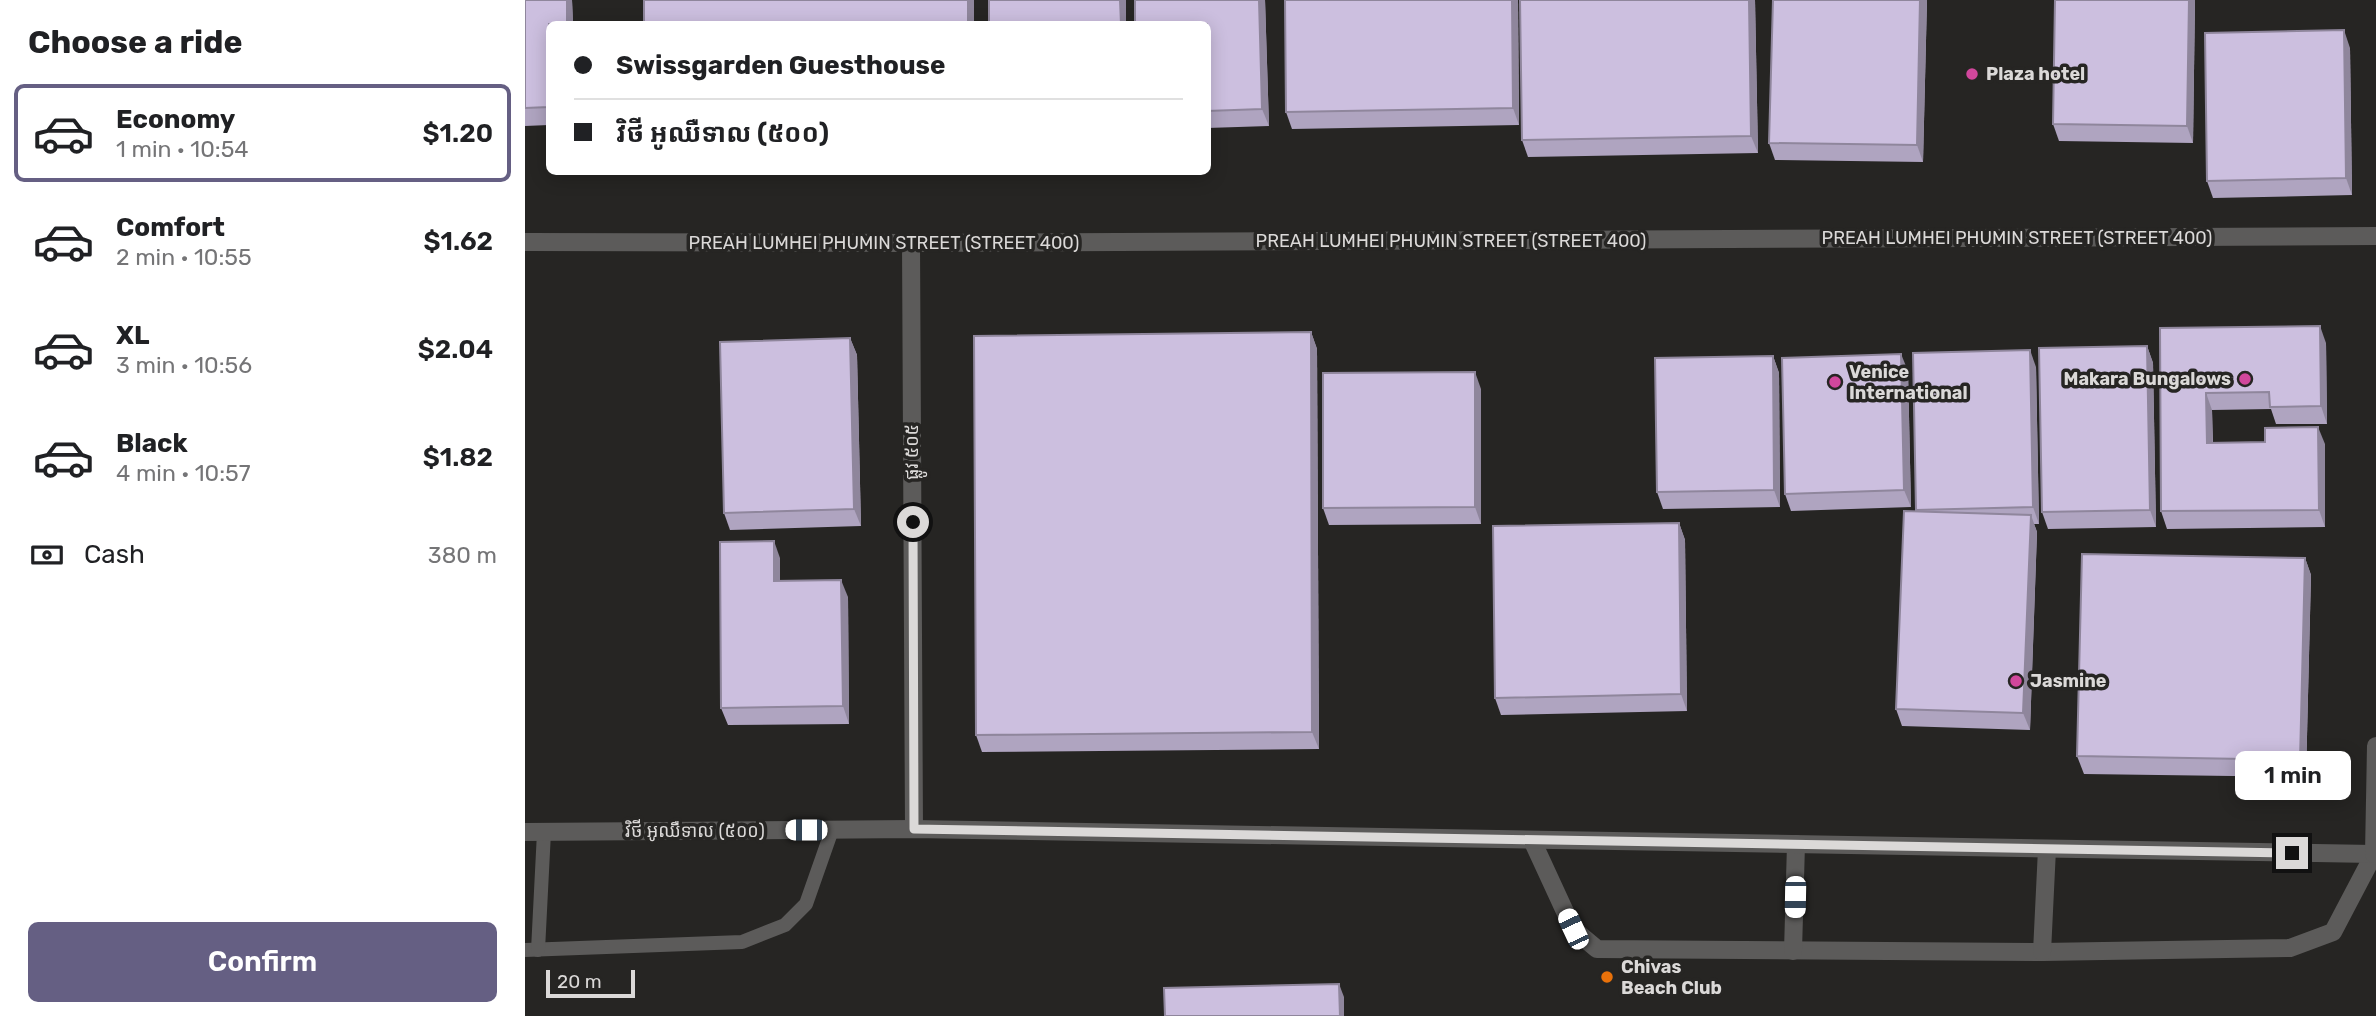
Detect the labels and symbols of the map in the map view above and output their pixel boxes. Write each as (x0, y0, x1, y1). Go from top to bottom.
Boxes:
place label: Plaza hotel (1986, 63, 2085, 85)
marker: Plaza hotel (1964, 66, 1980, 82)
street label: PREAH LUMHEI PHUMIN STREET (STREET 400) (1822, 227, 2212, 249)
street label: PREAH LUMHEI PHUMIN STREET (STREET 400) (1256, 230, 1646, 252)
street label: PREAH LUMHEI PHUMIN STREET (STREET 400) (689, 232, 1079, 254)
place label: Venice International (1849, 361, 1968, 404)
place label: Makara Bungalows (2064, 368, 2231, 390)
marker: Makara Bungalows (2237, 371, 2253, 387)
marker: Venice International (1827, 374, 1843, 390)
street label: ផ្លូវ ៥០៥ (901, 424, 928, 480)
route start (897, 506, 929, 538)
place label: Jasmine (2030, 670, 2107, 692)
marker: Jasmine (2008, 673, 2024, 689)
callout: 1 min (2234, 752, 2350, 800)
street label: វិថី អូឈឺទាល (៥០០) (624, 819, 765, 842)
car (786, 820, 828, 841)
route end (2276, 837, 2308, 869)
car (1785, 876, 1806, 918)
car (1555, 906, 1592, 952)
place label: Chivas Beach Club (1621, 956, 1722, 999)
scale bar (546, 967, 635, 999)
marker: Chivas Beach Club (1599, 969, 1615, 985)

